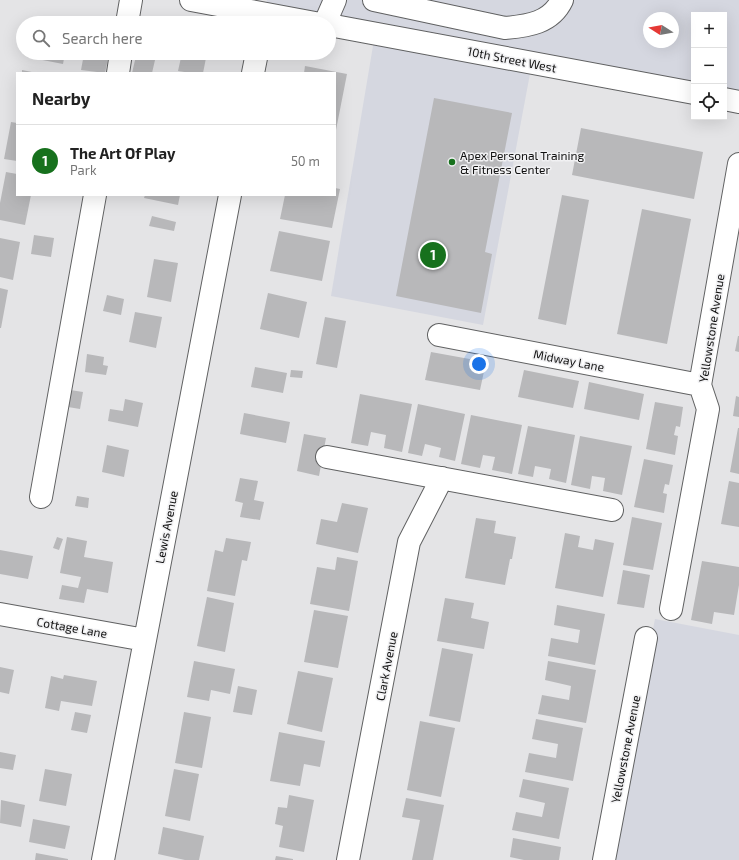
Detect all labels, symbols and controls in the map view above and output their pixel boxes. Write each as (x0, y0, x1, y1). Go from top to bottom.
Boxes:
north arrow (643, 12, 679, 48)
map controls (691, 12, 727, 120)
button: + (691, 12, 727, 48)
search box (16, 16, 336, 60)
icon: search (30, 27, 52, 49)
text: Search here (62, 29, 143, 47)
street label: 10th Street West (466, 44, 558, 75)
button: − (691, 48, 727, 84)
button: locate (691, 84, 727, 120)
text: Nearby (32, 88, 90, 108)
text: The Art Of Play (70, 144, 176, 162)
place label: Apex Personal Training & Fitness Center (460, 148, 584, 176)
text: 1 (42, 153, 48, 169)
text: 50 m (291, 153, 320, 169)
marker: Apex Personal Training & Fitness Center (447, 157, 457, 167)
text: Park (70, 162, 97, 178)
pin: 1 (420, 240, 446, 270)
street label: Yellowstone Avenue (695, 273, 727, 383)
street label: Midway Lane (532, 346, 606, 374)
your location (469, 354, 489, 374)
street label: Lewis Avenue (152, 489, 180, 565)
street label: Cottage Lane (36, 614, 108, 640)
street label: Clark Avenue (372, 630, 400, 702)
street label: Yellowstone Avenue (608, 694, 642, 804)

